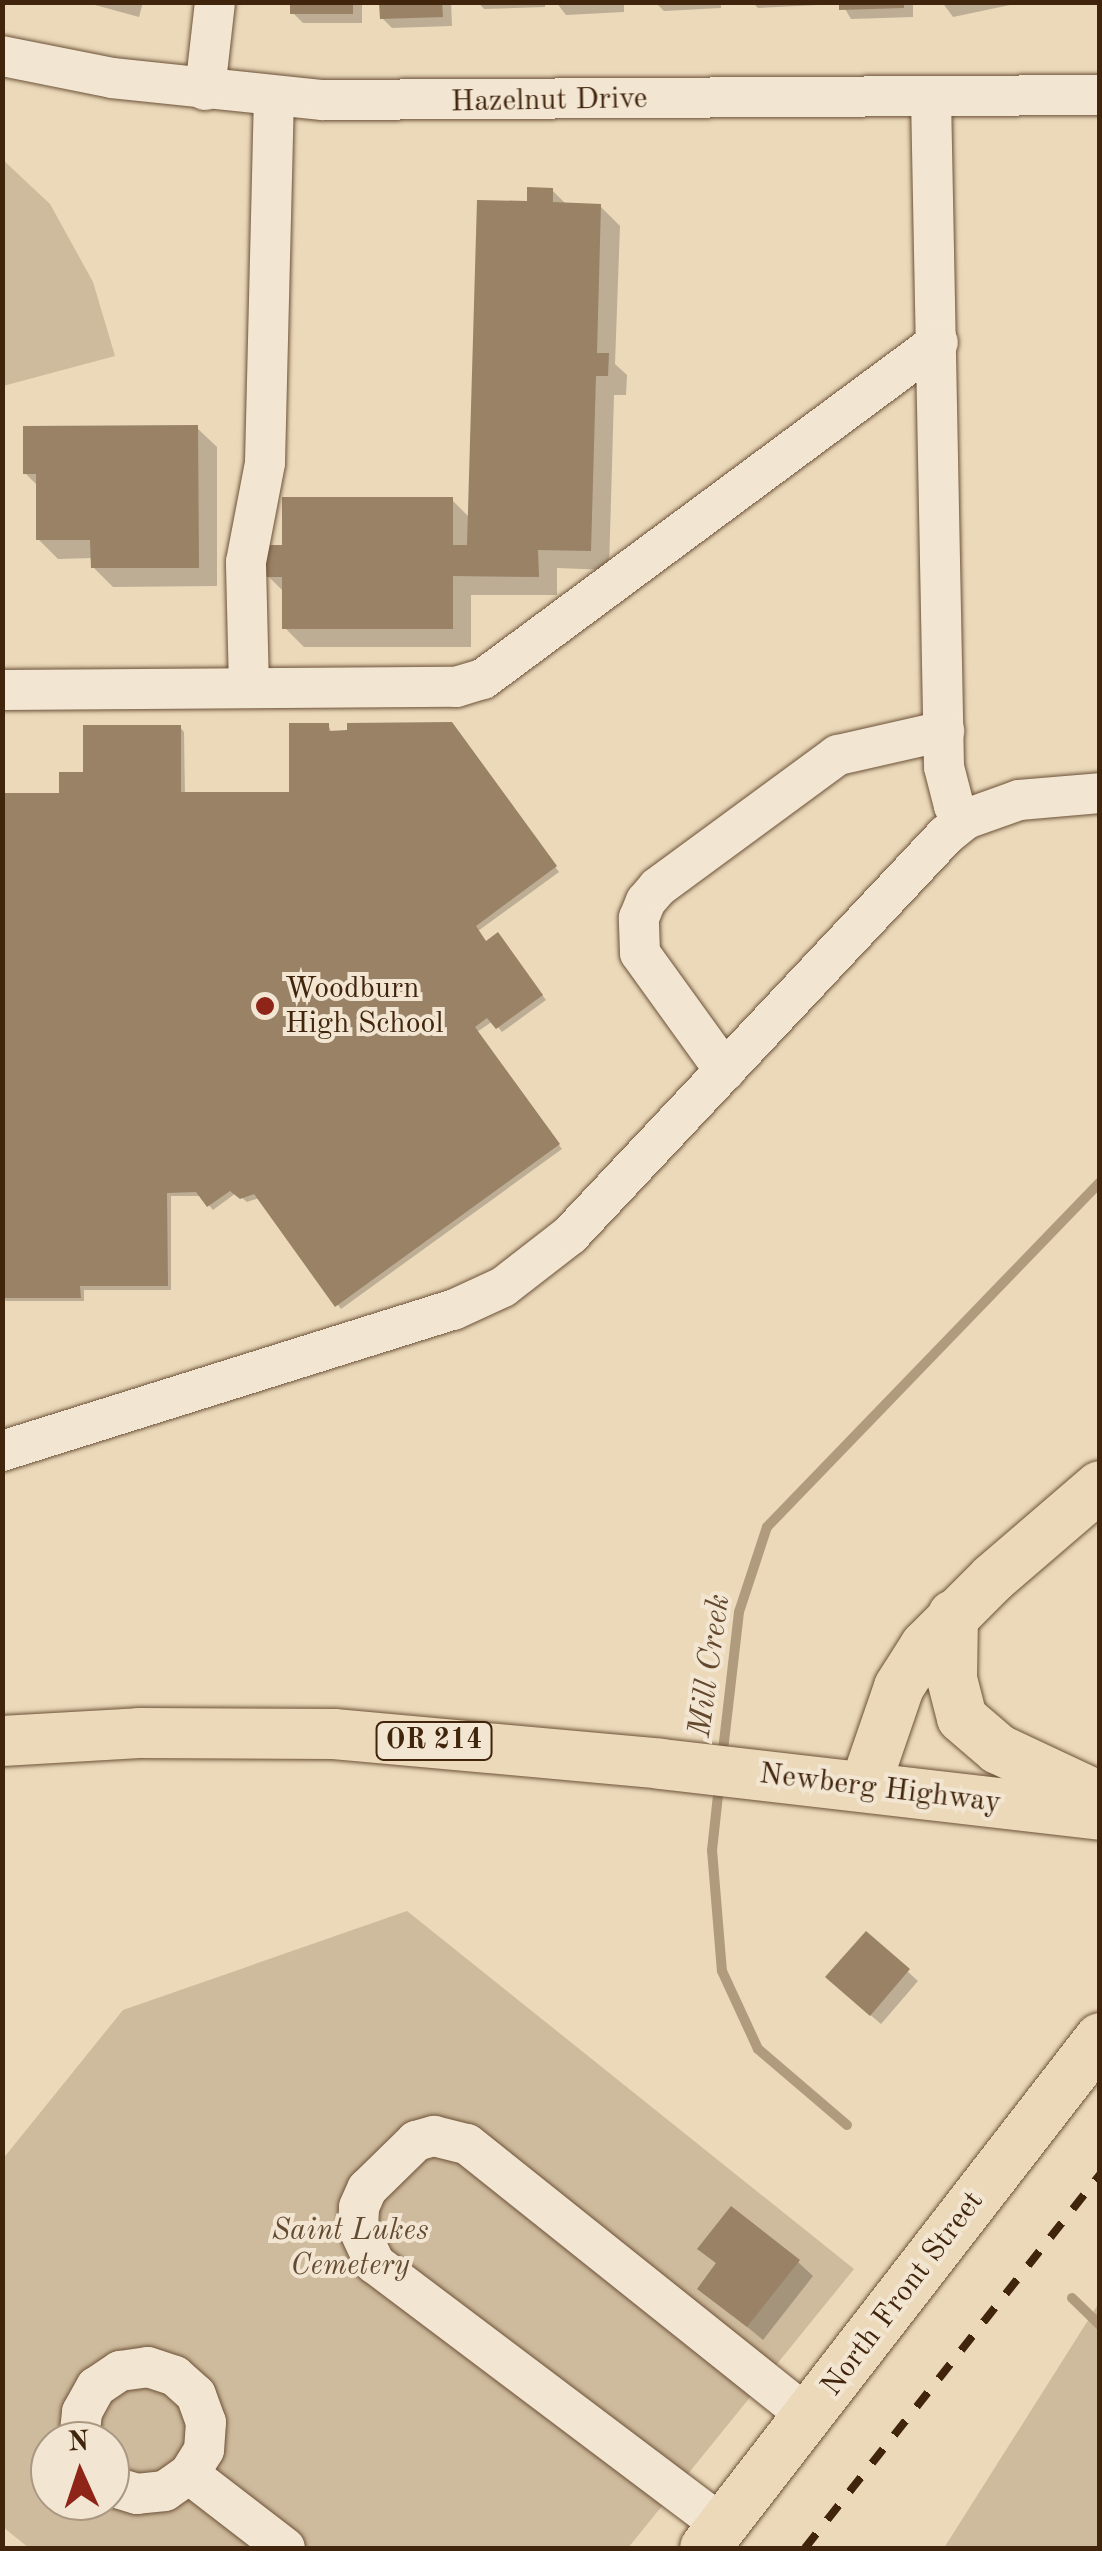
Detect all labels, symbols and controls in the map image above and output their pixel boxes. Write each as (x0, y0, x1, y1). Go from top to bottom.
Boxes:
street label: Hazelnut Drive (450, 81, 648, 121)
place label: Woodburn High School (285, 971, 444, 1042)
marker: Woodburn High School (254, 995, 276, 1017)
water label: Mill Creek (682, 1592, 740, 1740)
road number: OR 214 (374, 1718, 494, 1764)
street label: Newberg Highway (757, 1756, 1003, 1822)
street label: North Front Street (814, 2184, 992, 2404)
park label: Saint Lukes Cemetery (271, 2213, 429, 2284)
north arrow (30, 2421, 130, 2521)
text: N (67, 2428, 90, 2458)

